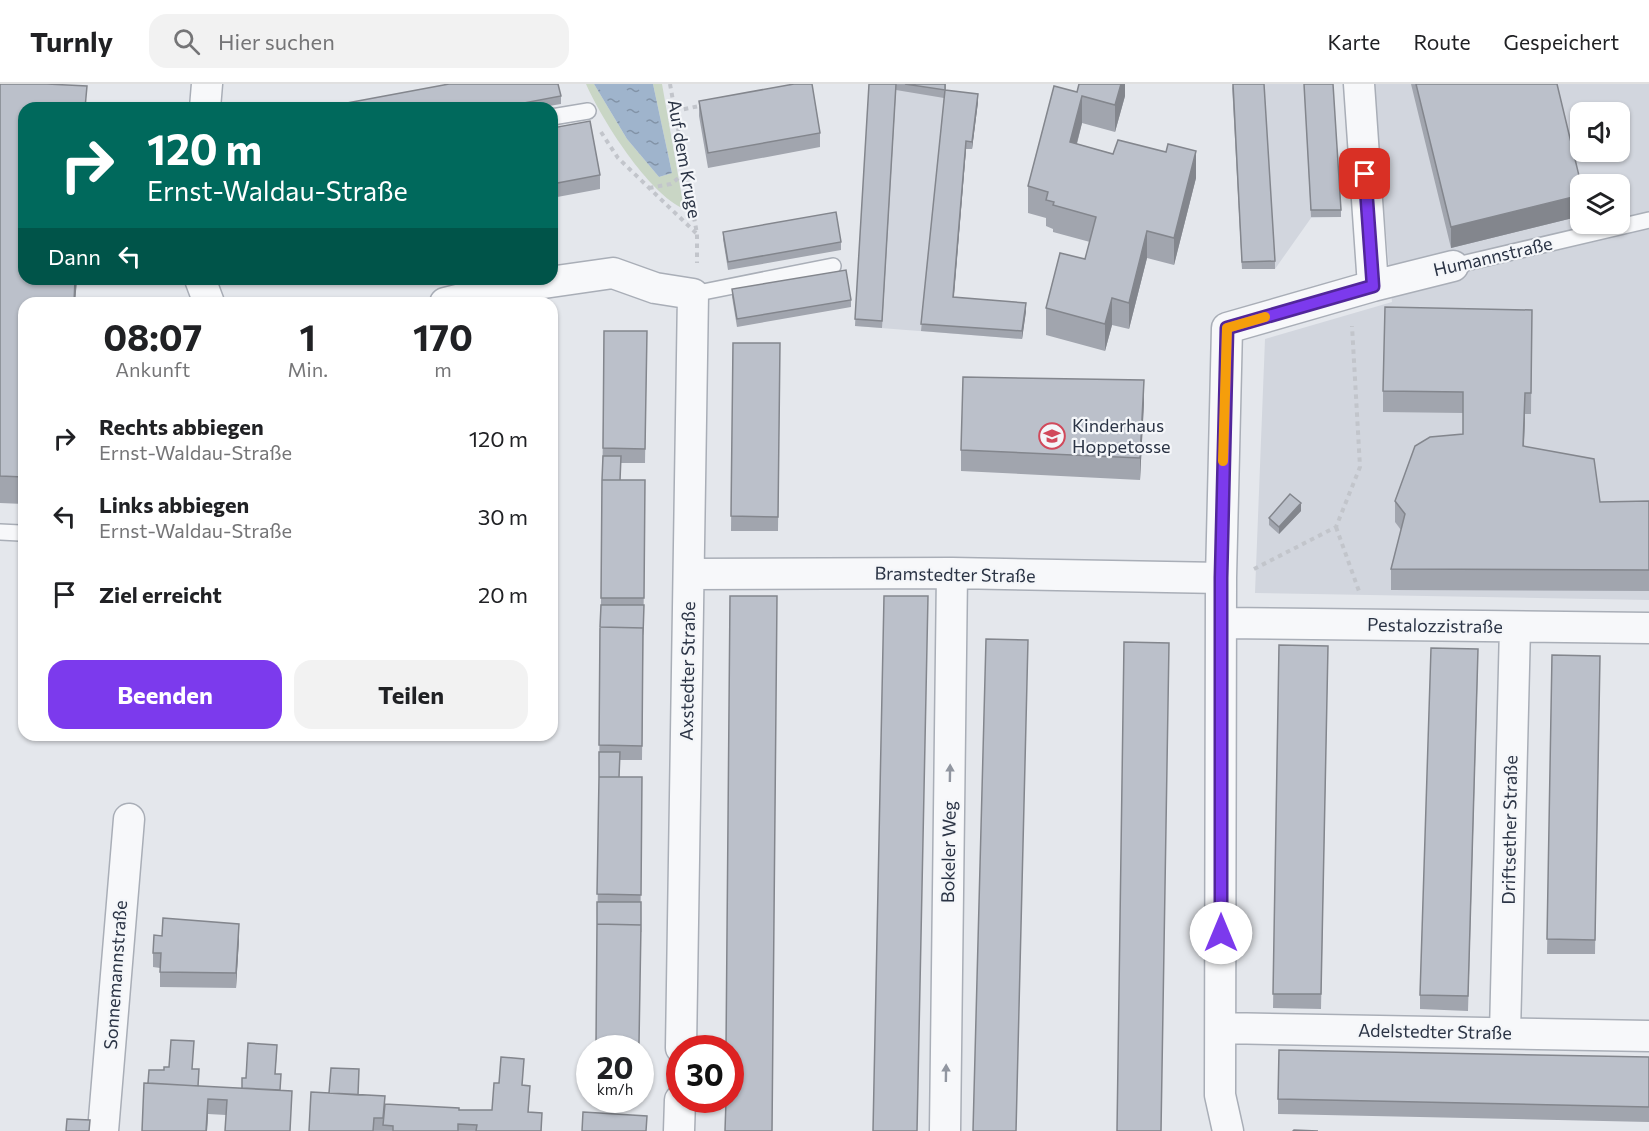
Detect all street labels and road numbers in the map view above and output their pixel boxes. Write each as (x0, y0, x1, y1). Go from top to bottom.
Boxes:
street label: Auf dem Kruge (664, 98, 706, 220)
street label: Humannstraße (1431, 232, 1555, 280)
street label: Bramstedter Straße (874, 562, 1036, 586)
street label: Axstedter Straße (675, 601, 699, 741)
street label: Pestalozzistraße (1367, 613, 1503, 637)
street label: Driftsether Straße (1497, 755, 1521, 905)
street label: Bokeler Weg (936, 800, 960, 903)
street label: Sonnemannstraße (99, 900, 131, 1050)
street label: Adelstedter Straße (1358, 1019, 1512, 1043)

